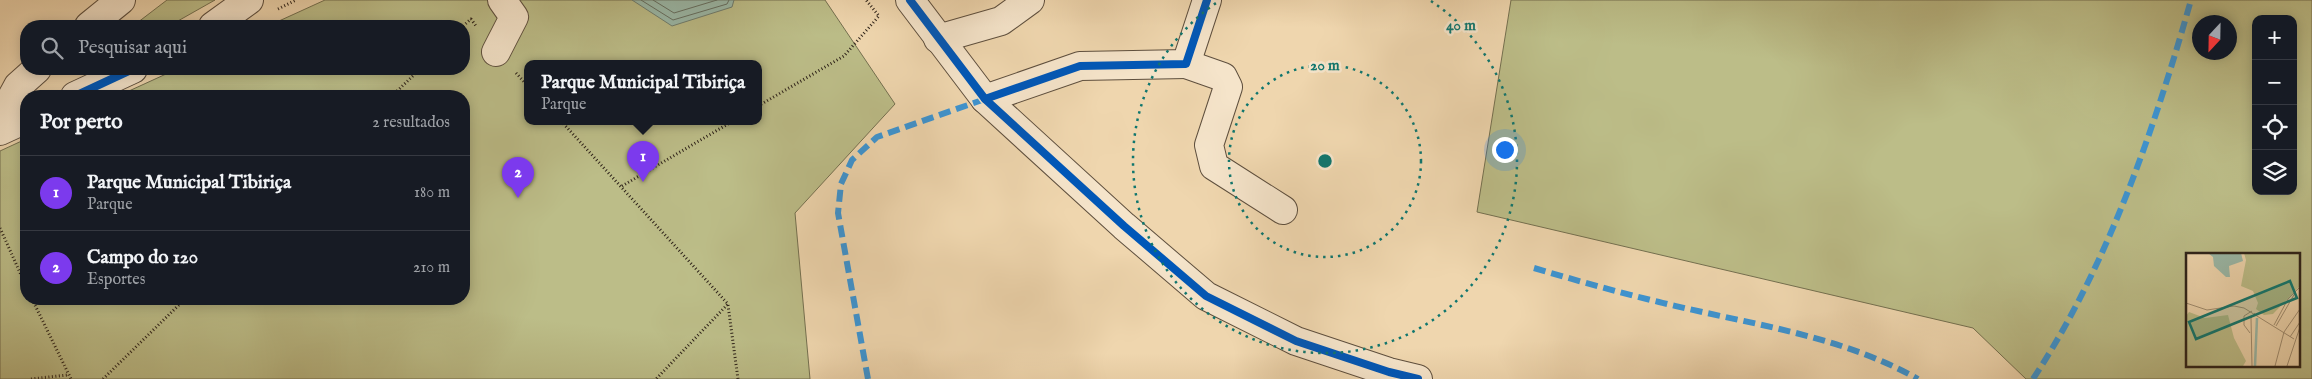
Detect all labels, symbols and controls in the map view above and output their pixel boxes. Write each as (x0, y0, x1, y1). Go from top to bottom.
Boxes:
north arrow (2192, 15, 2237, 60)
map controls (2252, 15, 2297, 195)
button: + (2252, 15, 2297, 60)
text: 40 m (1446, 16, 1476, 35)
search box (20, 20, 470, 75)
icon: search (38, 34, 66, 62)
text: Pesquisar aqui (78, 36, 187, 60)
text: 20 m (1310, 56, 1340, 75)
popup (524, 60, 762, 125)
button: − (2252, 60, 2297, 105)
text: Parque Municipal Tibiriça (541, 71, 745, 95)
text: Parque (541, 95, 586, 115)
button: locate (2252, 105, 2297, 150)
text: Por perto (40, 109, 122, 136)
text: 2 resultados (372, 113, 450, 133)
your location (1492, 137, 1518, 163)
pin: 1 (627, 141, 659, 182)
button: layers (2252, 150, 2297, 195)
centre of rings (1316, 152, 1334, 170)
pin: 2 (502, 157, 534, 198)
text: Parque Municipal Tibiriça (87, 171, 291, 195)
text: 1 (53, 183, 59, 203)
text: 180 m (414, 183, 450, 203)
text: Parque (87, 195, 133, 215)
text: Campo do 120 (87, 246, 198, 270)
inset map (2186, 253, 2300, 366)
text: 2 (52, 258, 60, 278)
text: 210 m (413, 258, 450, 278)
text: Esportes (87, 270, 145, 290)

